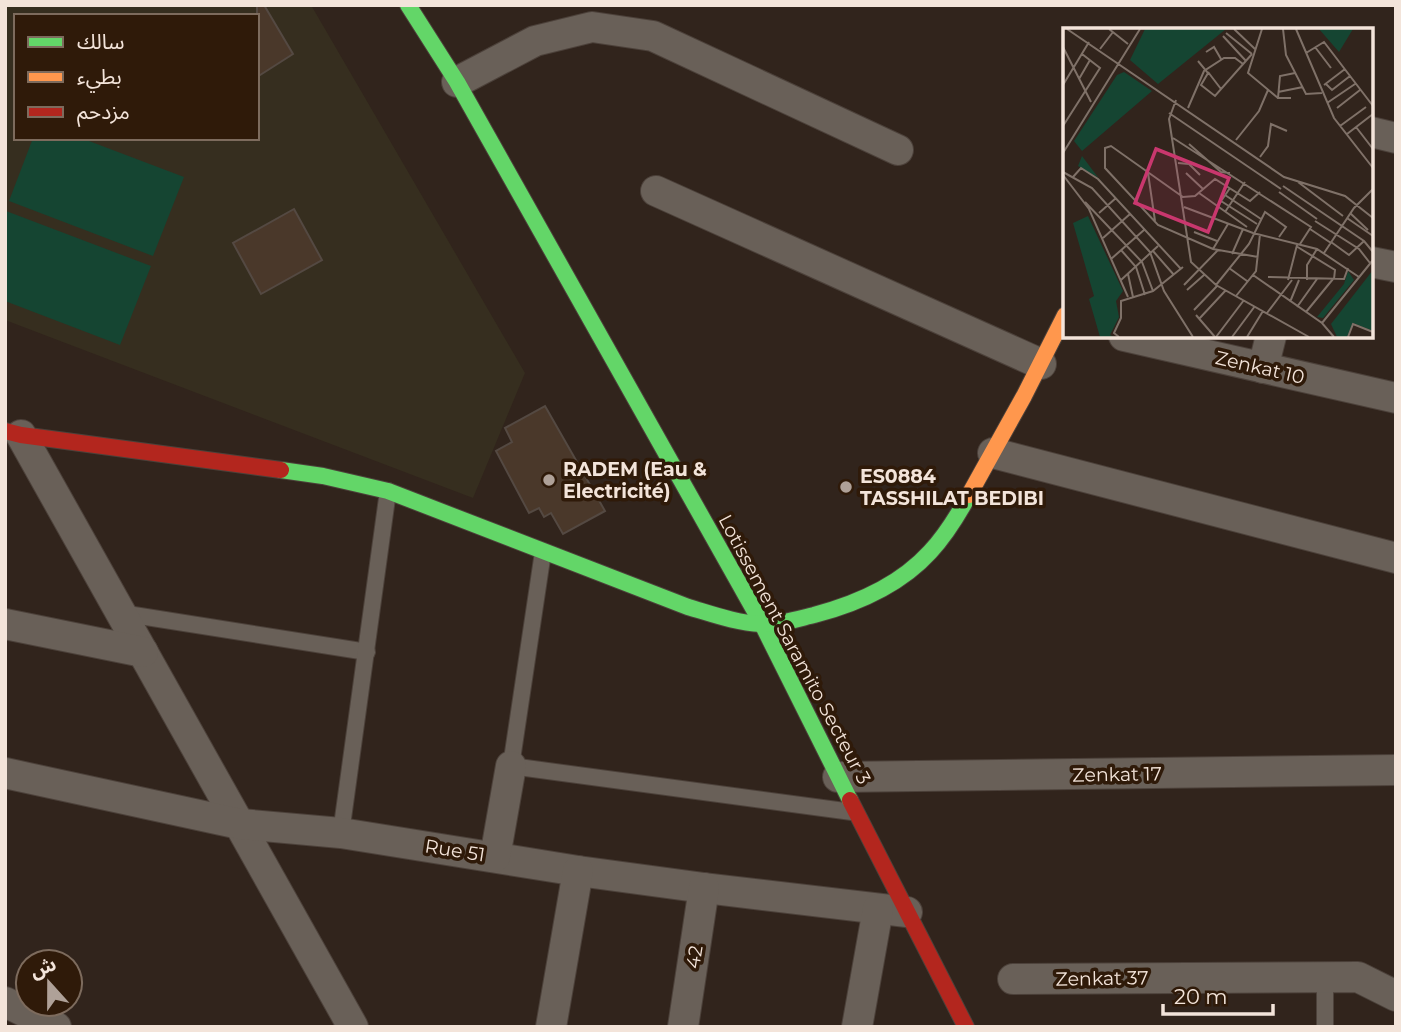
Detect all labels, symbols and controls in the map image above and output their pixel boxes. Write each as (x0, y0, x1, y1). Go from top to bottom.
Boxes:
legend (14, 14, 259, 140)
inset map (1063, 28, 1373, 338)
text: سالك (77, 29, 124, 54)
text: بطيء (77, 64, 122, 93)
text: مزدحم (77, 99, 130, 127)
street label: Zenkat 10 (1213, 346, 1307, 389)
place label: RADEM (Eau & Electricité) (563, 458, 707, 503)
place label: ES0884 TASSHILAT BEDIBI (860, 465, 1044, 510)
marker: RADEM (Eau & Electricité) (541, 472, 557, 488)
marker: ES0884 TASSHILAT BEDIBI (838, 479, 854, 495)
street label: Lotissement Saramito Secteur 3 (713, 510, 876, 788)
street label: Zenkat 17 (1072, 762, 1162, 787)
street label: Rue 51 (423, 834, 487, 867)
street label: 42 (681, 944, 708, 970)
north arrow (14, 948, 84, 1018)
text: ش (27, 952, 59, 983)
street label: Zenkat 37 (1055, 966, 1149, 991)
scale bar (1163, 972, 1273, 1016)
text: 20 m (1174, 984, 1228, 1009)

